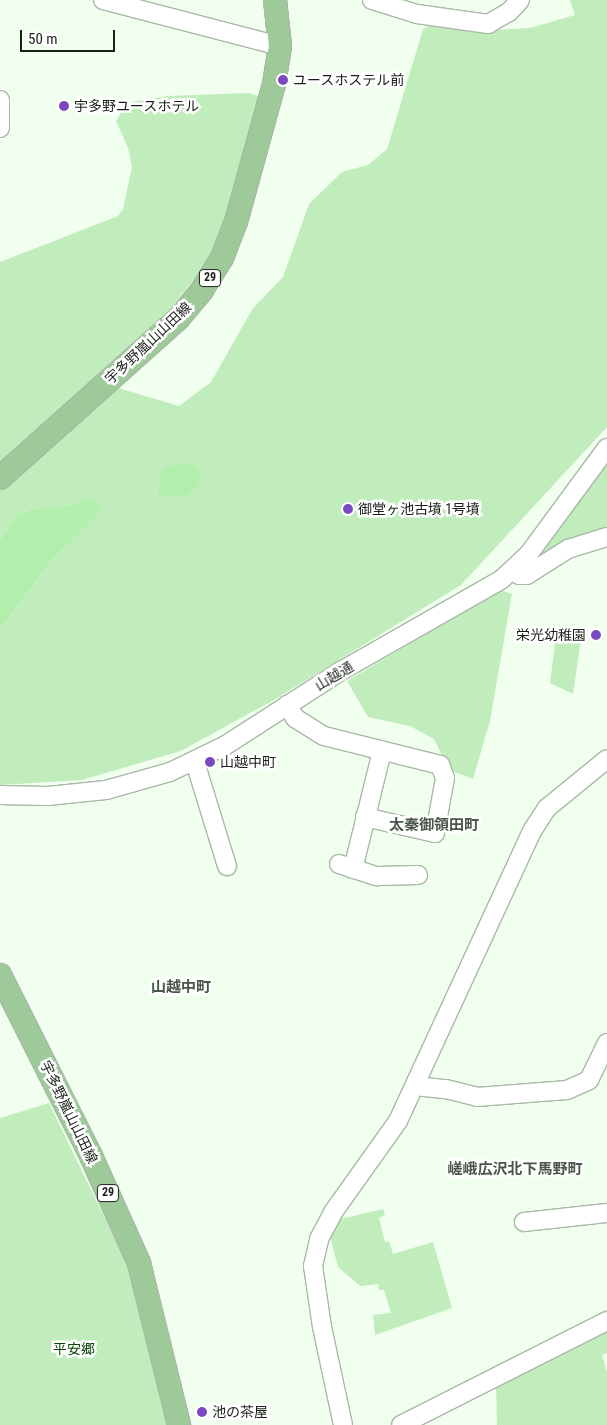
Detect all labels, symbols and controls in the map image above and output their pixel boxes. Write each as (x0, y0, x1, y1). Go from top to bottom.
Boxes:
scale bar (22, 20, 118, 52)
text: 50 m (28, 30, 58, 48)
place label: ユースホステル前 (293, 72, 405, 88)
marker: ユースホステル前 (277, 74, 289, 86)
place label: 宇多野ユースホテル (74, 98, 200, 114)
marker: 宇多野ユースホテル (58, 100, 70, 112)
road number: 29 (199, 268, 221, 288)
street label: 宇多野嵐山山田線 (101, 299, 195, 387)
place label: 御堂ヶ池古墳 1号墳 (358, 501, 480, 517)
marker: 御堂ヶ池古墳 1号墳 (342, 503, 354, 515)
place label: 栄光幼稚園 (516, 627, 586, 643)
marker: 栄光幼稚園 (590, 629, 602, 641)
street label: 山越通 (312, 658, 356, 694)
place label: 山越中町 (220, 754, 276, 770)
marker: 山越中町 (204, 756, 216, 768)
district label: 太秦御領田町 (389, 817, 479, 835)
district label: 山越中町 (151, 979, 211, 997)
street label: 宇多野嵐山山田線 (37, 1058, 101, 1166)
district label: 嵯峨広沢北下馬野町 (448, 1161, 582, 1179)
road number: 29 (97, 1184, 119, 1202)
park label: 平安郷 (53, 1341, 95, 1357)
place label: 池の茶屋 (212, 1404, 268, 1420)
marker: 池の茶屋 (196, 1406, 208, 1418)

